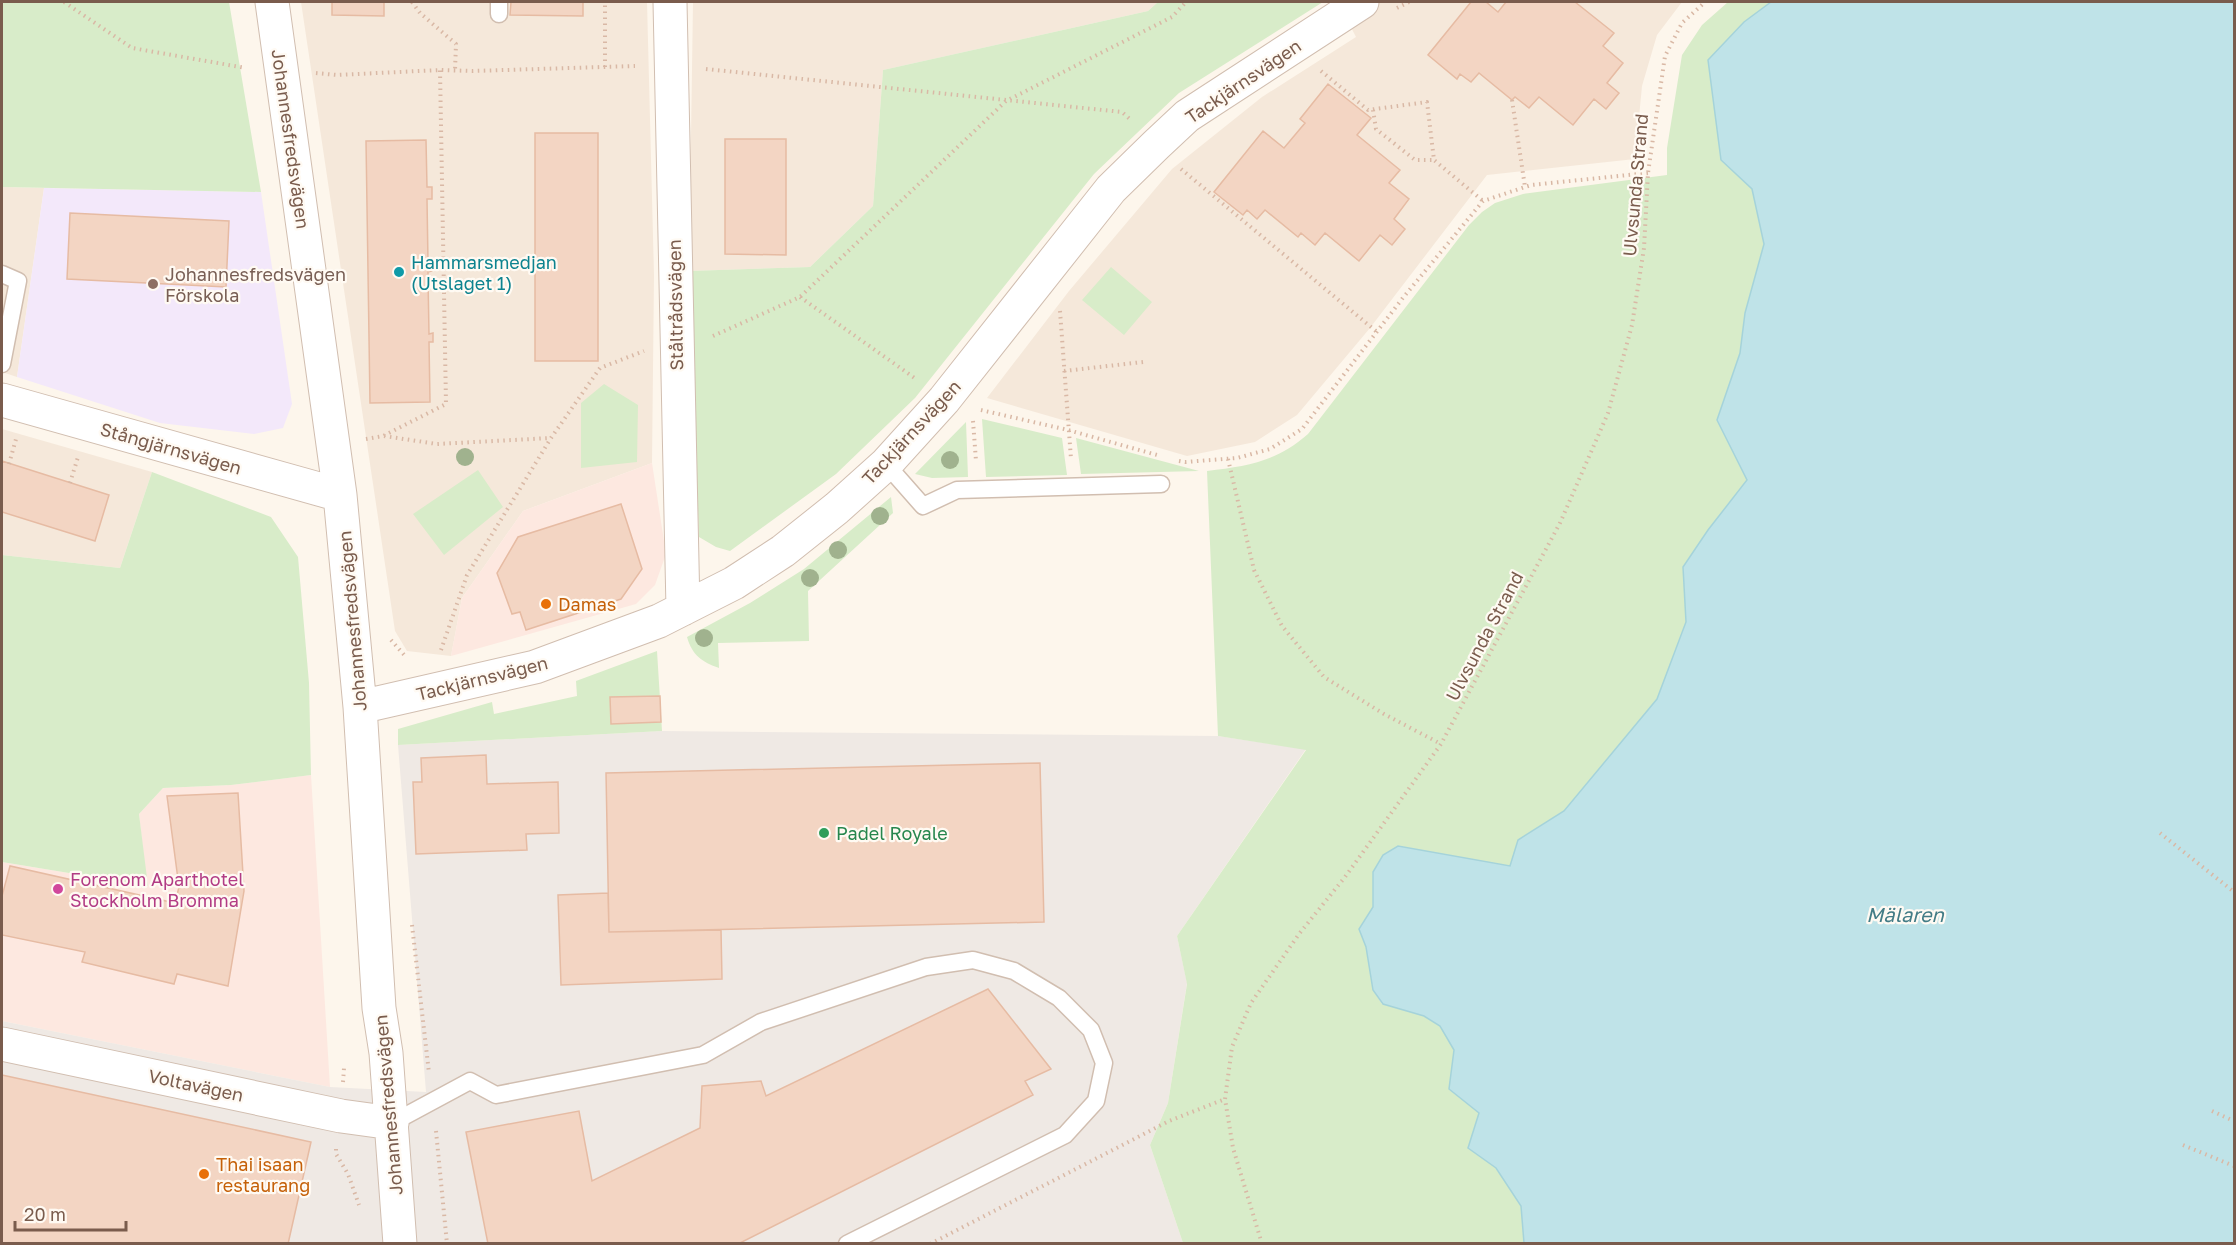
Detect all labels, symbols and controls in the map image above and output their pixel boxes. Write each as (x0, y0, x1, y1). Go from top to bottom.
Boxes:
street label: Tackjärnsvägen (1181, 34, 1305, 128)
street label: Johannesfredsvägen (268, 48, 314, 230)
street label: Ulvsunda Strand (1618, 113, 1652, 257)
street label: Ståltrådsvägen (663, 239, 687, 371)
place label: Hammarsmedjan (Utslaget 1) (411, 251, 557, 294)
place label: Johannesfredsvägen Förskola (165, 263, 346, 306)
marker: Hammarsmedjan (Utslaget 1) (392, 265, 406, 279)
marker: Johannesfredsvägen Förskola (146, 277, 160, 291)
street label: Tackjärnsvägen (857, 375, 965, 489)
street label: Stångjärnsvägen (98, 417, 244, 479)
street label: Johannesfredsvägen (333, 530, 371, 712)
street label: Ulvsunda Strand (1441, 568, 1527, 704)
place label: Damas (558, 593, 616, 615)
marker: Damas (539, 597, 553, 611)
street label: Tackjärnsvägen (414, 651, 550, 705)
place label: Padel Royale (836, 822, 948, 844)
marker: Padel Royale (817, 826, 831, 840)
place label: Forenom Aparthotel Stockholm Bromma (70, 868, 244, 911)
marker: Forenom Aparthotel Stockholm Bromma (51, 882, 65, 896)
water label: Mälaren (1866, 902, 1945, 926)
street label: Johannesfredsvägen (369, 1014, 407, 1196)
street label: Voltavägen (146, 1064, 246, 1106)
place label: Thai isaan restaurang (216, 1153, 310, 1196)
marker: Thai isaan restaurang (197, 1167, 211, 1181)
scale bar (15, 1194, 126, 1232)
text: 20 m (24, 1203, 66, 1225)

